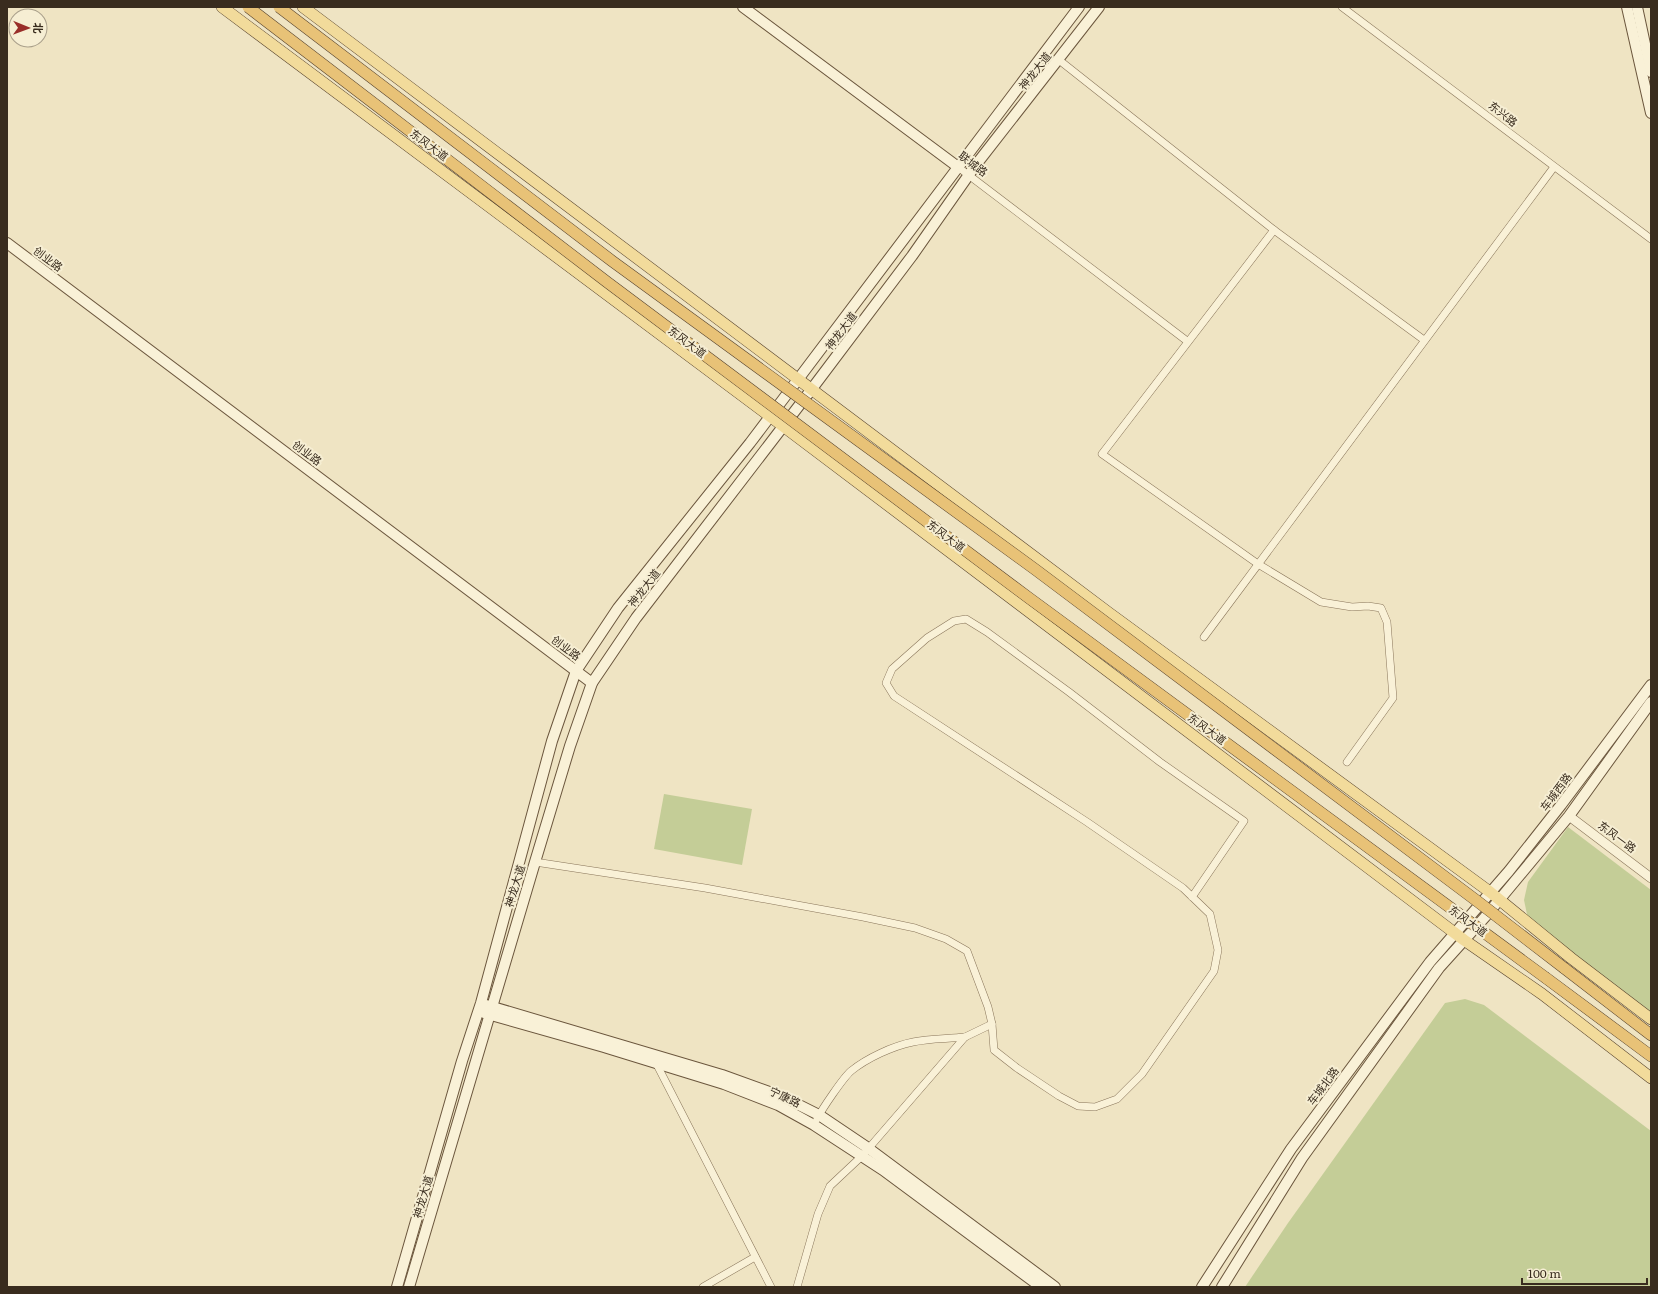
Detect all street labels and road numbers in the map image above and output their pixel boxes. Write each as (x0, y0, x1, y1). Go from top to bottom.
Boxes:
street label: 神龙大道 (1014, 48, 1054, 93)
street label: 东兴路 (1486, 97, 1522, 130)
street label: 东风大道 (407, 125, 452, 164)
street label: 联城路 (956, 147, 992, 180)
street label: 创业路 (31, 242, 67, 275)
street label: 神龙大道 (821, 308, 860, 353)
street label: 东风大道 (665, 322, 710, 361)
street label: 创业路 (290, 436, 326, 469)
street label: 东风大道 (924, 516, 969, 555)
street label: 神龙大道 (623, 565, 663, 610)
street label: 创业路 (549, 631, 585, 664)
street label: 东风大道 (1185, 709, 1230, 748)
street label: 车城西路 (1536, 769, 1575, 814)
street label: 东风一路 (1595, 817, 1640, 856)
street label: 神龙大道 (500, 862, 528, 909)
street label: 东风大道 (1446, 901, 1491, 940)
street label: 车城北路 (1303, 1063, 1342, 1108)
street label: 宁康路 (767, 1082, 804, 1110)
street label: 神龙大道 (408, 1173, 436, 1220)

